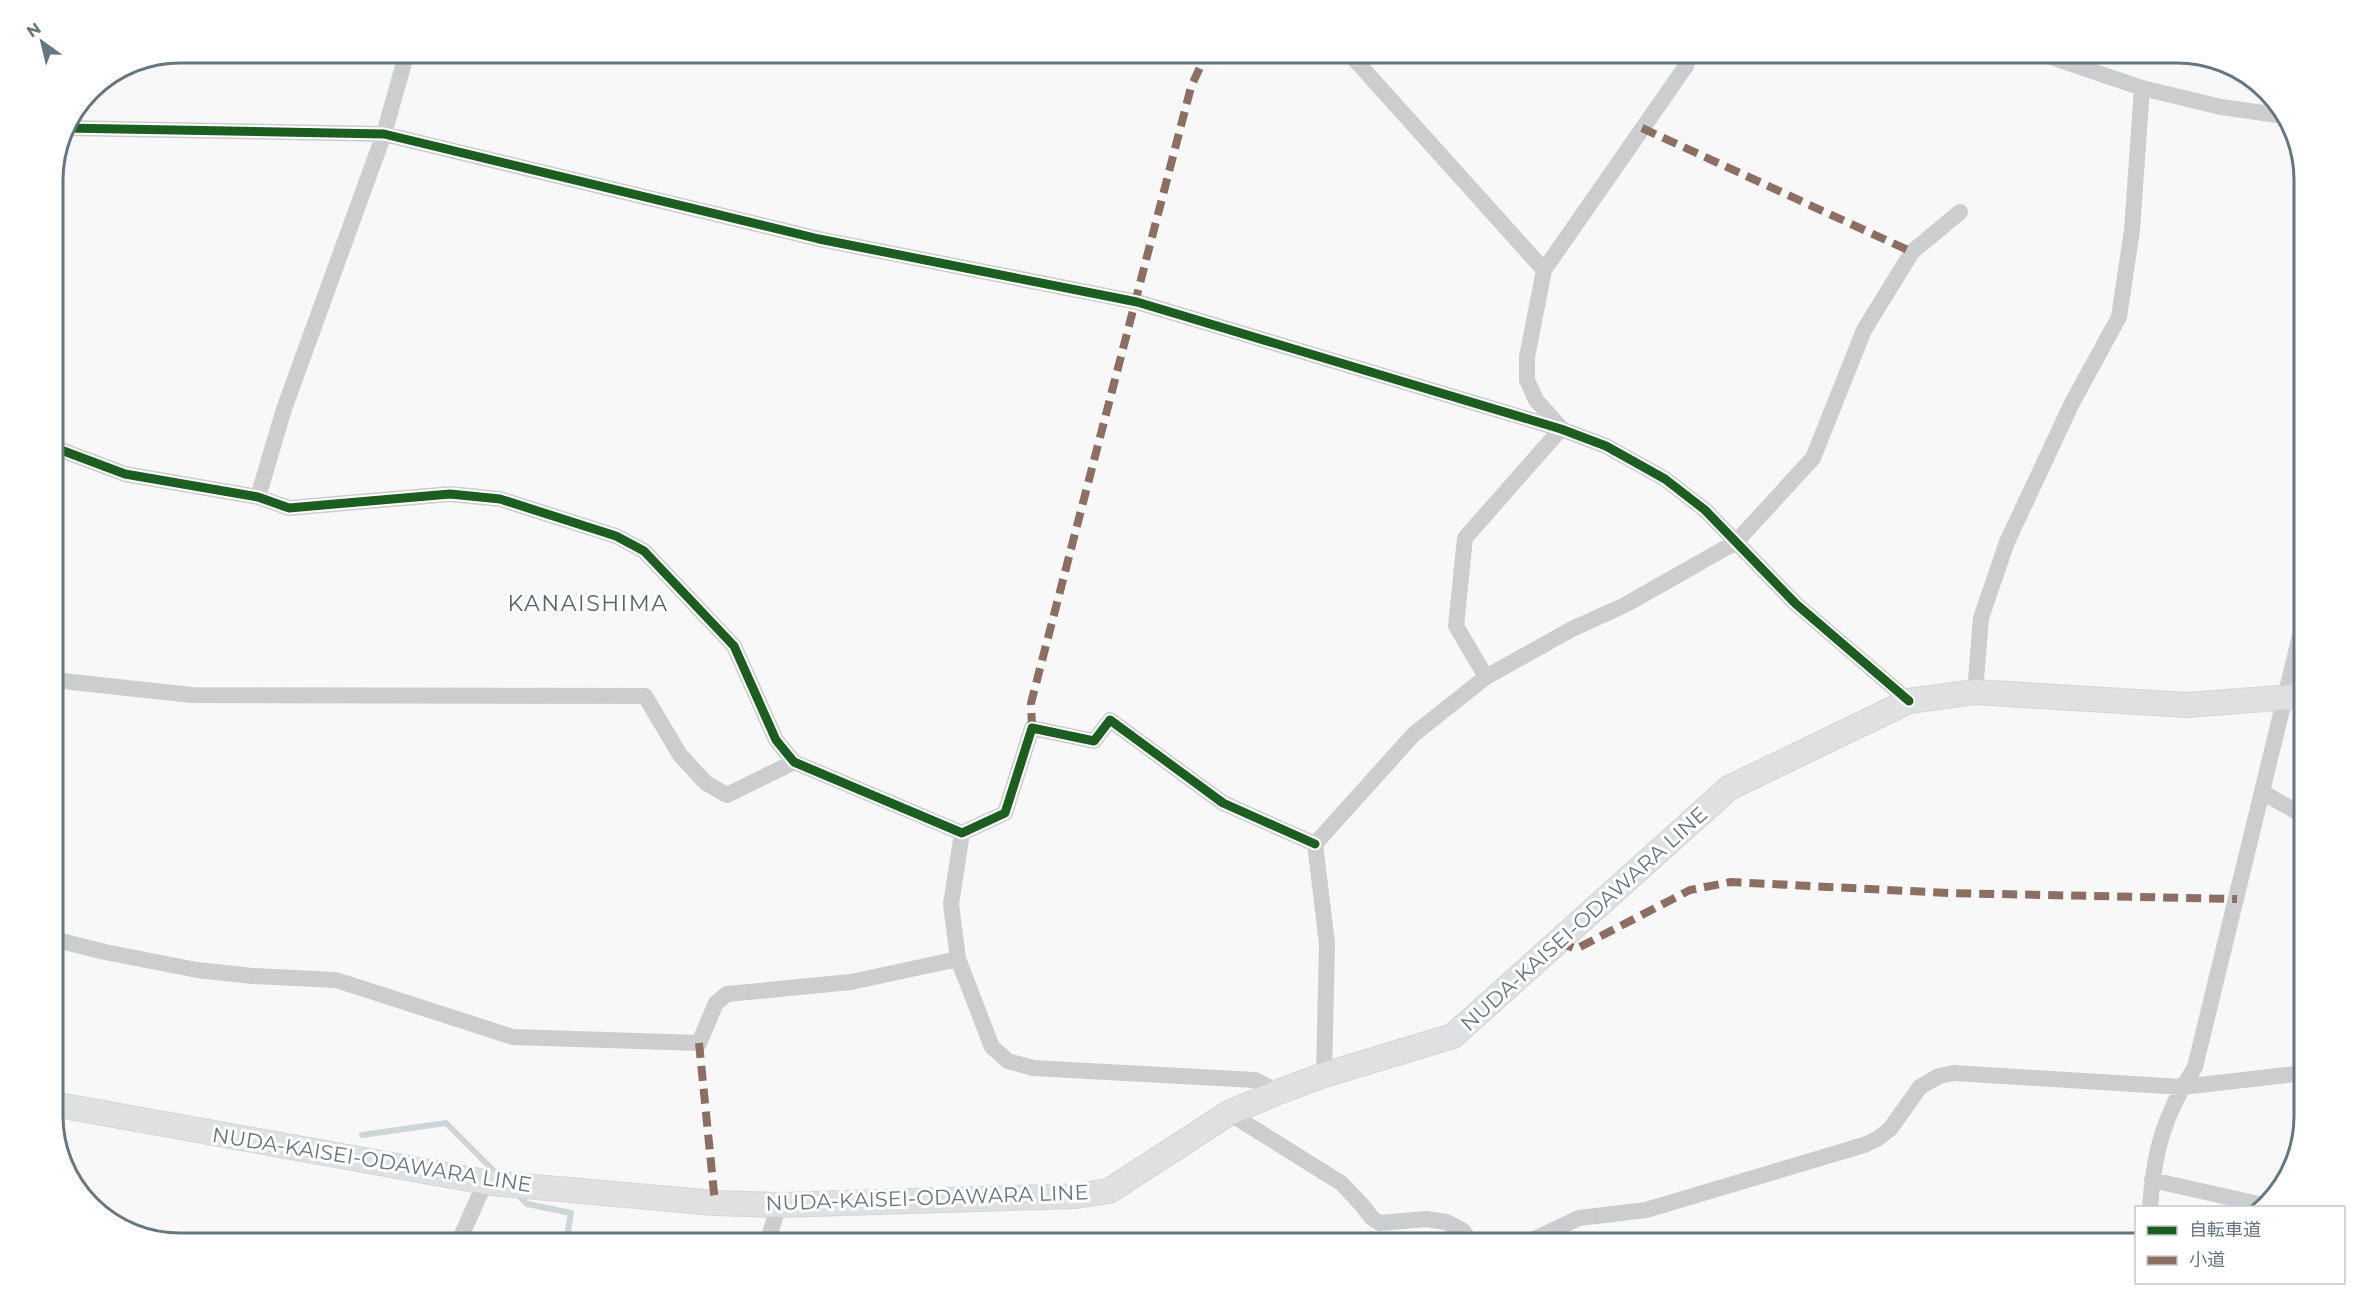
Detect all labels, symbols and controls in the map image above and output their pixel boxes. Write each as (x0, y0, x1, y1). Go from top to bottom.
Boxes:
north arrow (12, 12, 72, 72)
text: N (23, 18, 45, 41)
district label: KANAISHIMA (508, 590, 668, 617)
street label: NUDA-KAISEI-ODAWARA LINE (1455, 801, 1712, 1036)
street label: NUDA-KAISEI-ODAWARA LINE (211, 1122, 534, 1197)
street label: NUDA-KAISEI-ODAWARA LINE (765, 1179, 1089, 1216)
legend (2135, 1206, 2345, 1284)
text: 自転車道 (2189, 1219, 2261, 1241)
text: 小道 (2189, 1249, 2225, 1271)

